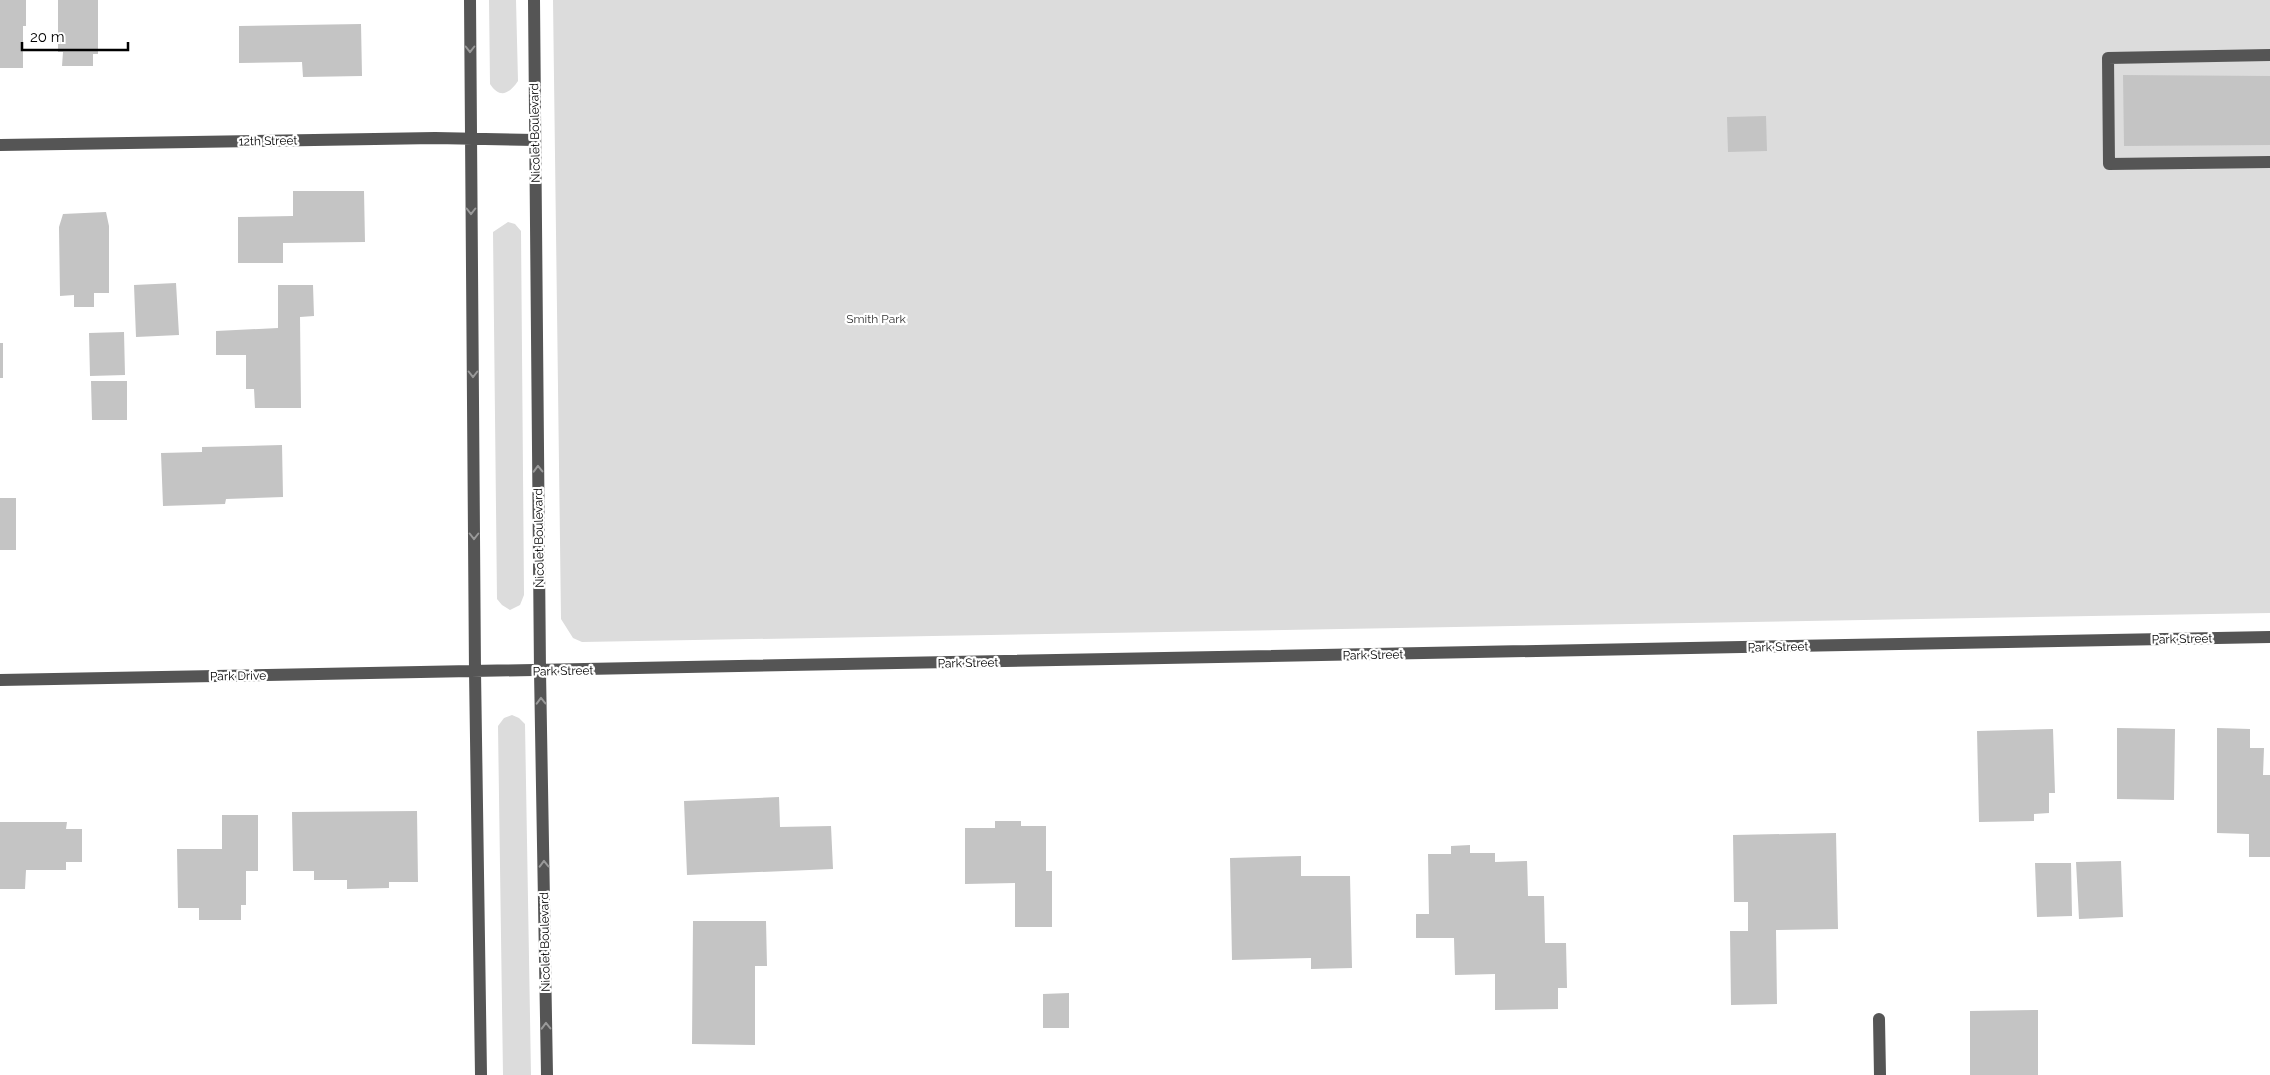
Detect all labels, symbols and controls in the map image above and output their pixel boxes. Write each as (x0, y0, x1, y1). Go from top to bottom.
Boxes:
scale bar (22, 20, 129, 52)
text: 20 m (30, 28, 65, 46)
one-way arrow (465, 45, 475, 53)
street label: Nicolet Boulevard (527, 83, 543, 183)
street label: 12th Street (239, 133, 297, 149)
one-way arrow (466, 208, 476, 215)
park label: Smith Park (846, 312, 906, 326)
one-way arrow (468, 370, 478, 378)
one-way arrow (533, 465, 543, 472)
street label: Nicolet Boulevard (531, 488, 547, 588)
one-way arrow (469, 532, 479, 540)
street label: Park Street (2151, 631, 2213, 647)
street label: Park Street (1747, 639, 1809, 655)
street label: Park Street (1342, 647, 1404, 663)
street label: Park Street (937, 655, 999, 671)
street label: Park Street (532, 663, 594, 679)
street label: Park Drive (210, 669, 266, 683)
one-way arrow (536, 697, 546, 705)
one-way arrow (538, 860, 549, 868)
street label: Nicolet Boulevard (537, 892, 553, 992)
one-way arrow (541, 1022, 552, 1030)

